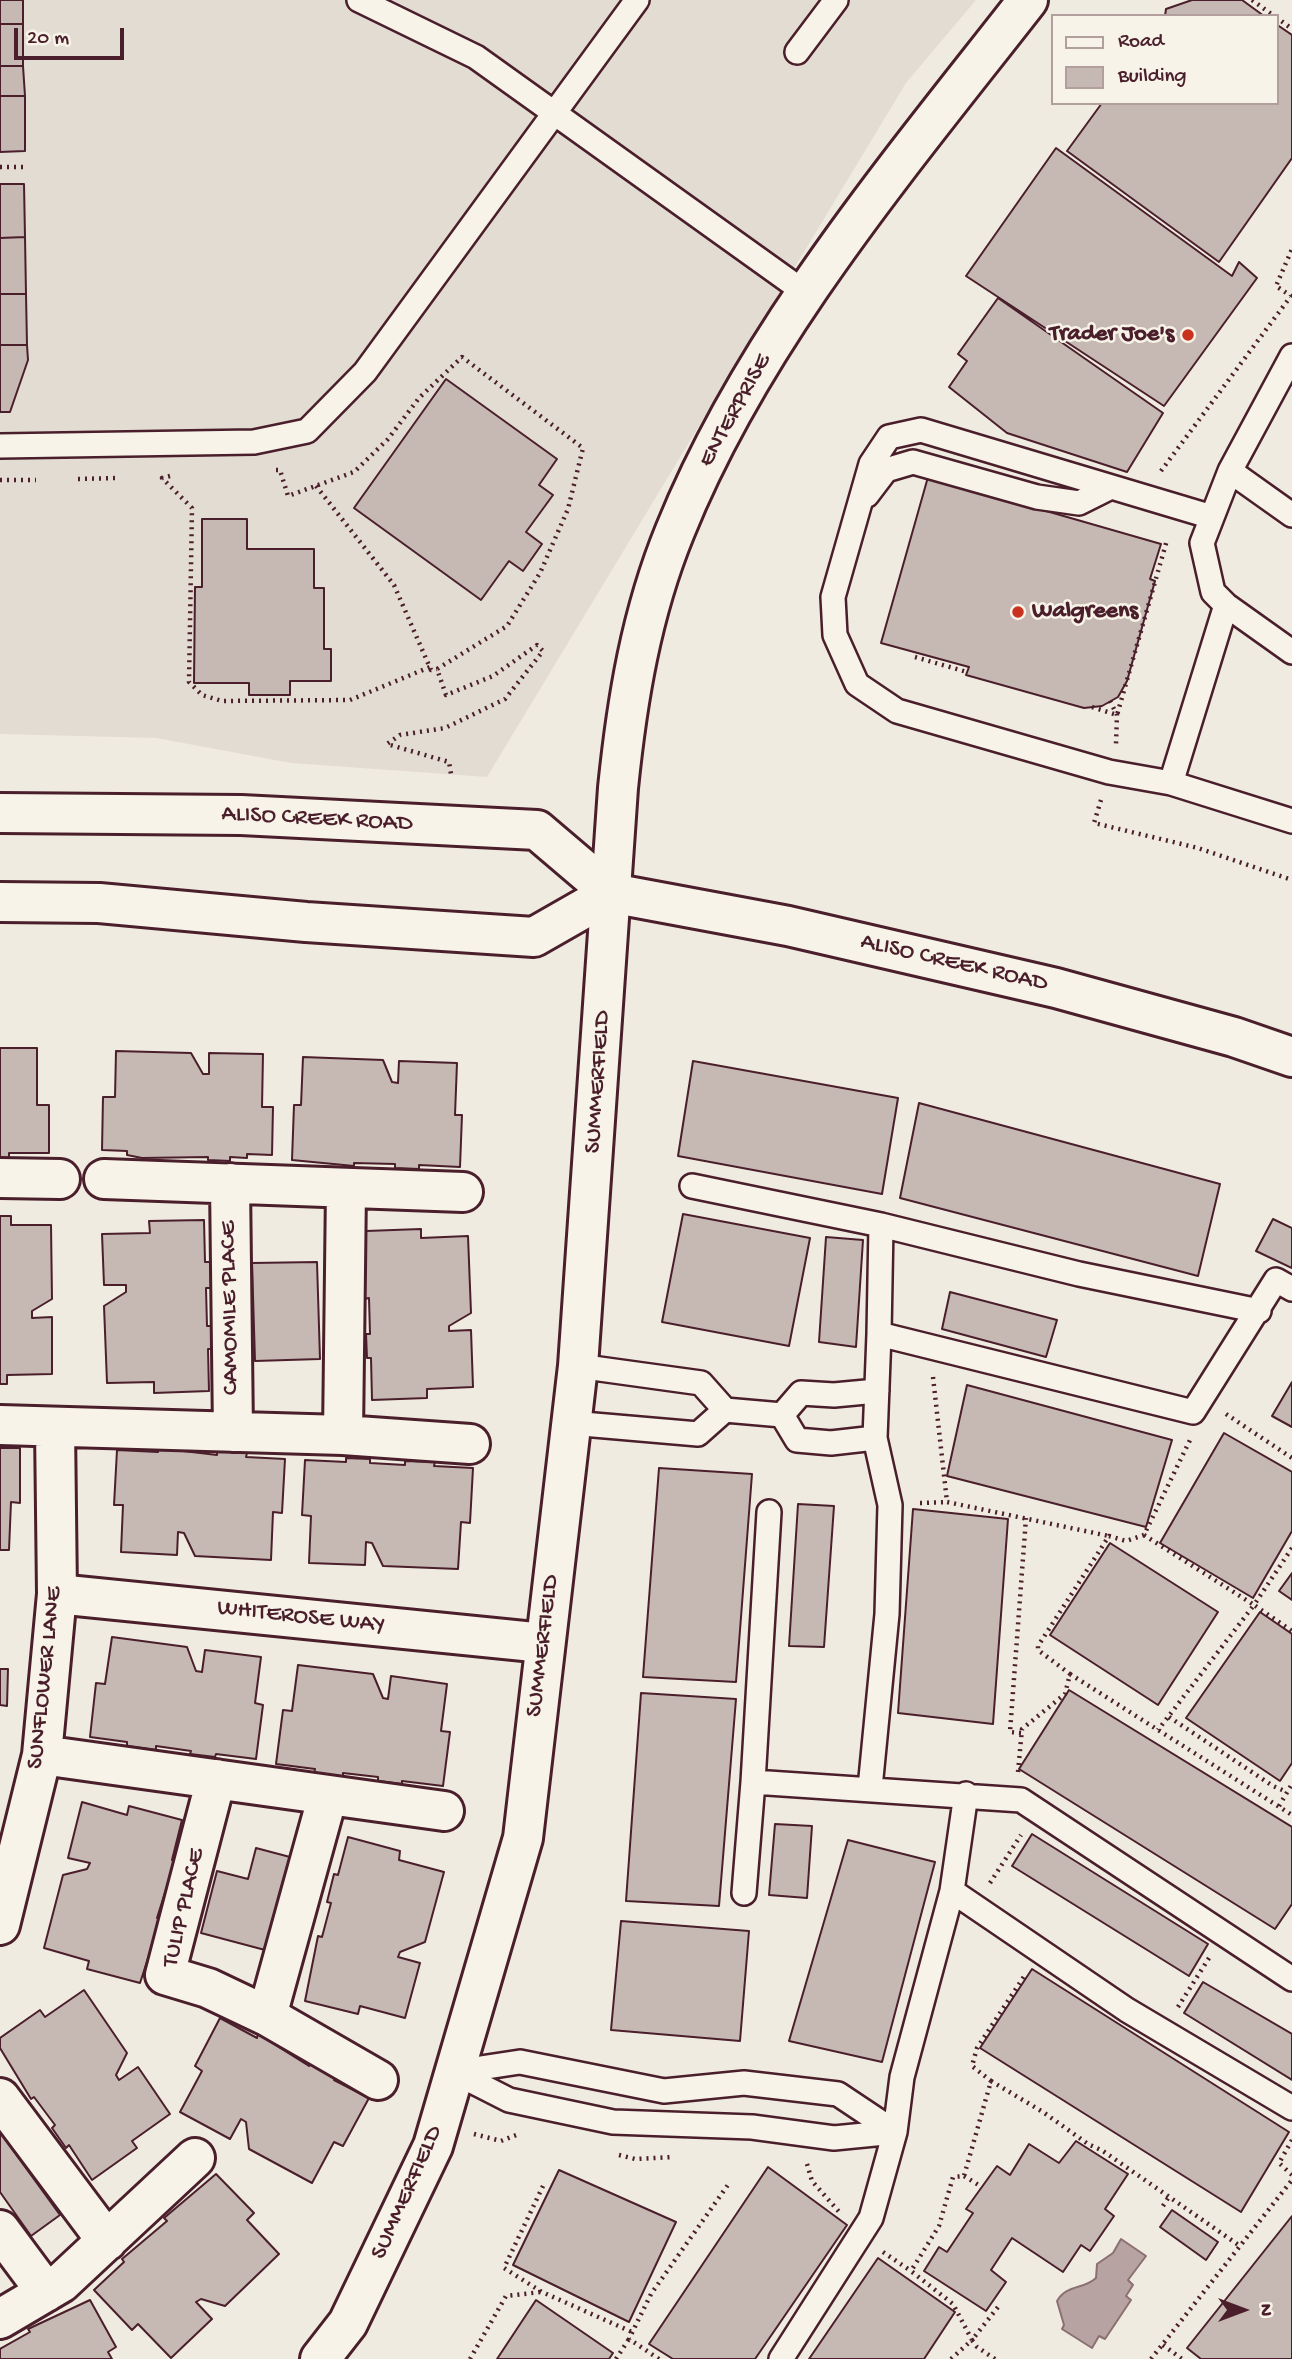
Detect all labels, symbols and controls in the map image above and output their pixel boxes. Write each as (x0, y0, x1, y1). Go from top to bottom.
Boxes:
scale bar (18, 14, 128, 58)
legend (1050, 14, 1278, 105)
text: 20 m (27, 27, 69, 52)
text: Road (1118, 30, 1164, 55)
text: Building (1118, 65, 1187, 90)
place label: Trader Joe's (1050, 321, 1174, 349)
marker: Trader Joe's (1180, 327, 1196, 343)
street label: ENTERPRISE (693, 349, 779, 473)
place label: Walgreens (1032, 598, 1138, 626)
marker: Walgreens (1010, 604, 1026, 620)
street label: ALISO CREEK ROAD (221, 801, 413, 839)
street label: ALISO CREEK ROAD (858, 928, 1050, 1000)
street label: SUMMERFIELD (580, 1010, 618, 1154)
street label: CAMOMILE PLACE (215, 1221, 247, 1395)
street label: SUMMERFIELD (521, 1573, 567, 1719)
street label: SUNFLOWER LANE (22, 1585, 70, 1771)
street label: WHITEROSE WAY (216, 1595, 386, 1641)
street label: TULIP PLACE (157, 1846, 213, 1970)
street label: SUMMERFIELD (366, 2122, 450, 2264)
north arrow (1208, 2275, 1278, 2345)
text: N (1253, 2304, 1276, 2316)

